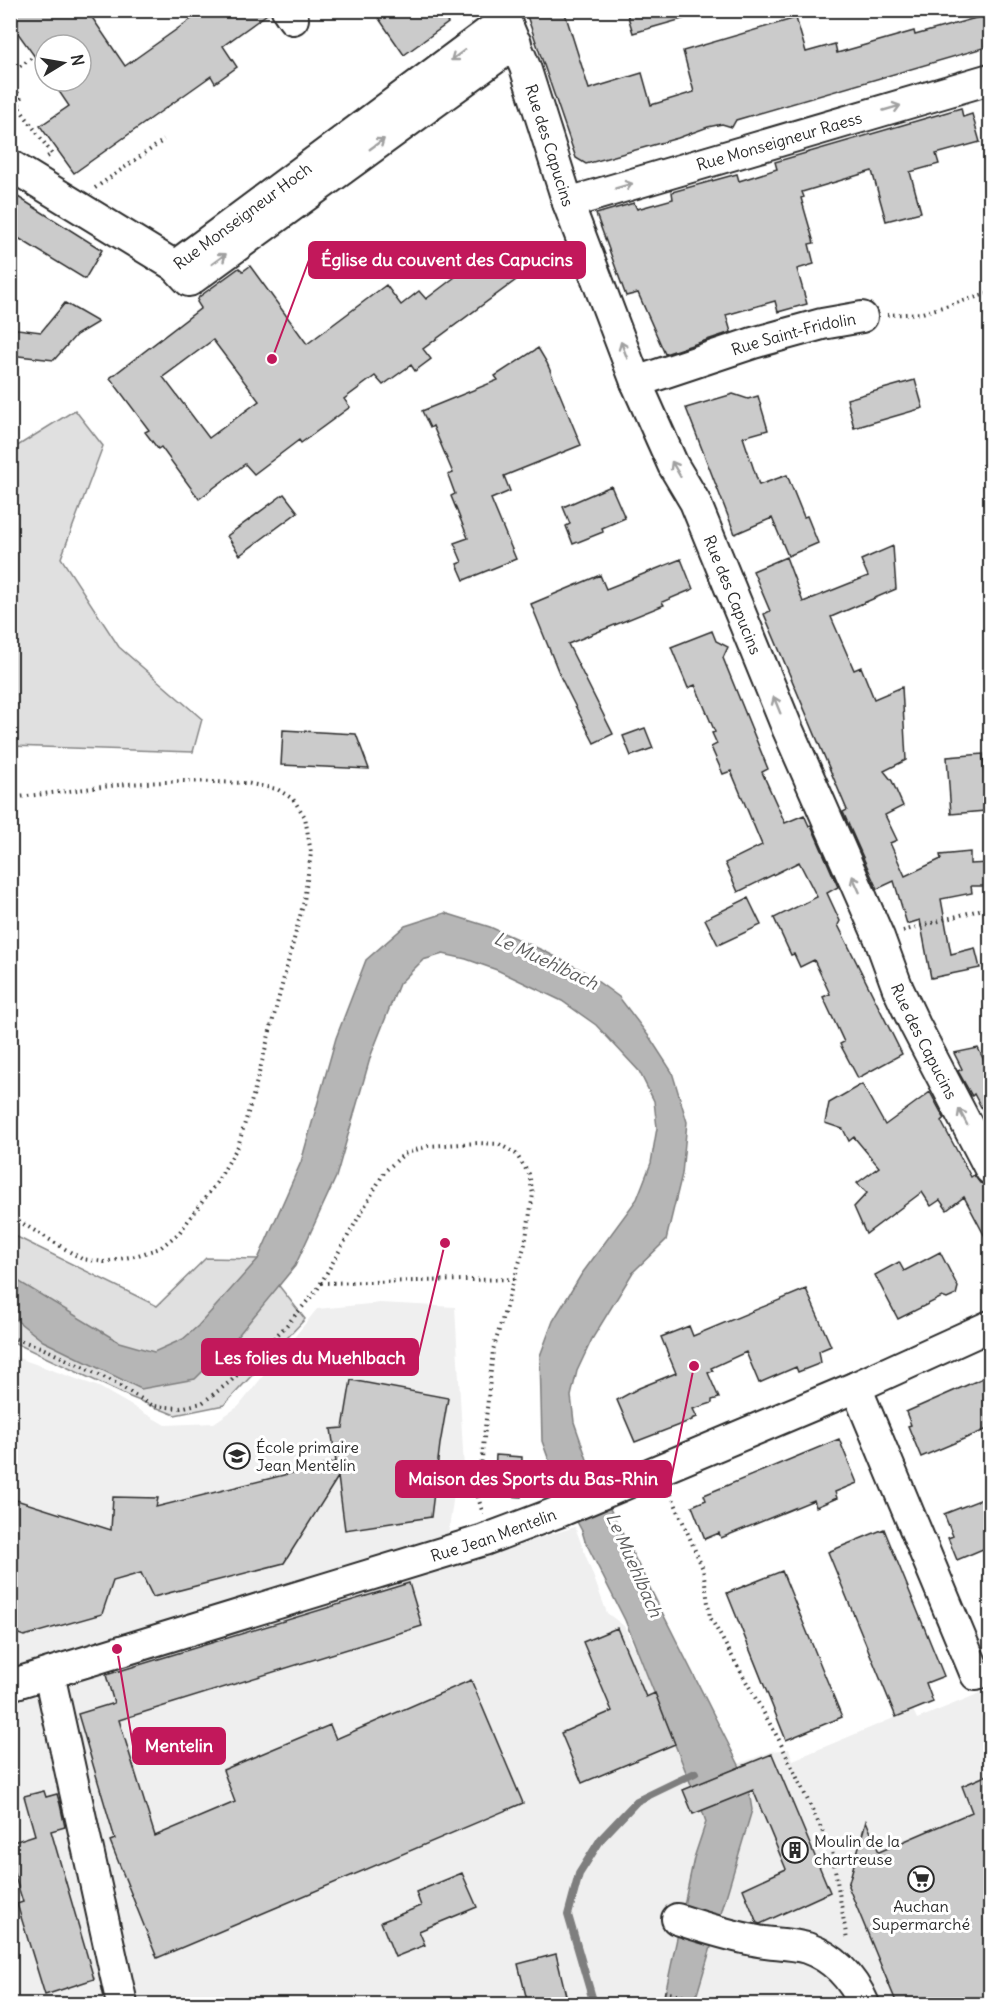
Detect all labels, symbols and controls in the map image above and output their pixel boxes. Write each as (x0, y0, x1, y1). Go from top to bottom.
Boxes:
north arrow (33, 33, 93, 93)
one-way arrow (451, 48, 467, 61)
text: N (67, 53, 89, 67)
street label: Rue des Capucins (521, 82, 578, 209)
one-way arrow (882, 102, 901, 113)
street label: Rue Monseigneur Raess (694, 107, 864, 175)
one-way arrow (368, 138, 384, 150)
street label: Rue Monseigneur Hoch (169, 158, 315, 274)
one-way arrow (614, 180, 633, 191)
callout: Église du couvent des Capucins (309, 242, 585, 278)
text: Église du couvent des Capucins (321, 248, 573, 271)
one-way arrow (211, 253, 227, 265)
street label: Rue Saint-Fridolin (729, 308, 857, 360)
one-way arrow (617, 341, 628, 360)
one-way arrow (670, 461, 682, 478)
street label: Rue des Capucins (700, 532, 766, 657)
one-way arrow (771, 696, 782, 715)
one-way arrow (849, 875, 861, 893)
water label: Le Muehlbach (491, 926, 602, 995)
street label: Rue des Capucins (887, 981, 962, 1102)
one-way arrow (957, 1109, 968, 1127)
callout: Les folies du Muehlbach (202, 1339, 418, 1375)
text: Les folies du Muehlbach (214, 1346, 406, 1369)
place label: École primaire Jean Mentelin (256, 1437, 359, 1475)
school or university icon: École primaire Jean Mentelin (222, 1441, 252, 1471)
callout: Maison des Sports du Bas-Rhin (396, 1461, 671, 1497)
text: Maison des Sports du Bas-Rhin (408, 1467, 659, 1490)
street label: Rue Jean Mentelin (428, 1504, 559, 1566)
water label: Le Muehlbach (601, 1509, 668, 1621)
callout: Mentelin (133, 1728, 225, 1764)
text: Mentelin (145, 1734, 214, 1757)
place label: Moulin de la chartreuse (814, 1831, 900, 1869)
building icon: Moulin de la chartreuse (780, 1835, 810, 1865)
supermarket icon: Auchan Supermarché (906, 1864, 936, 1894)
place label: Auchan Supermarché (872, 1896, 970, 1934)

